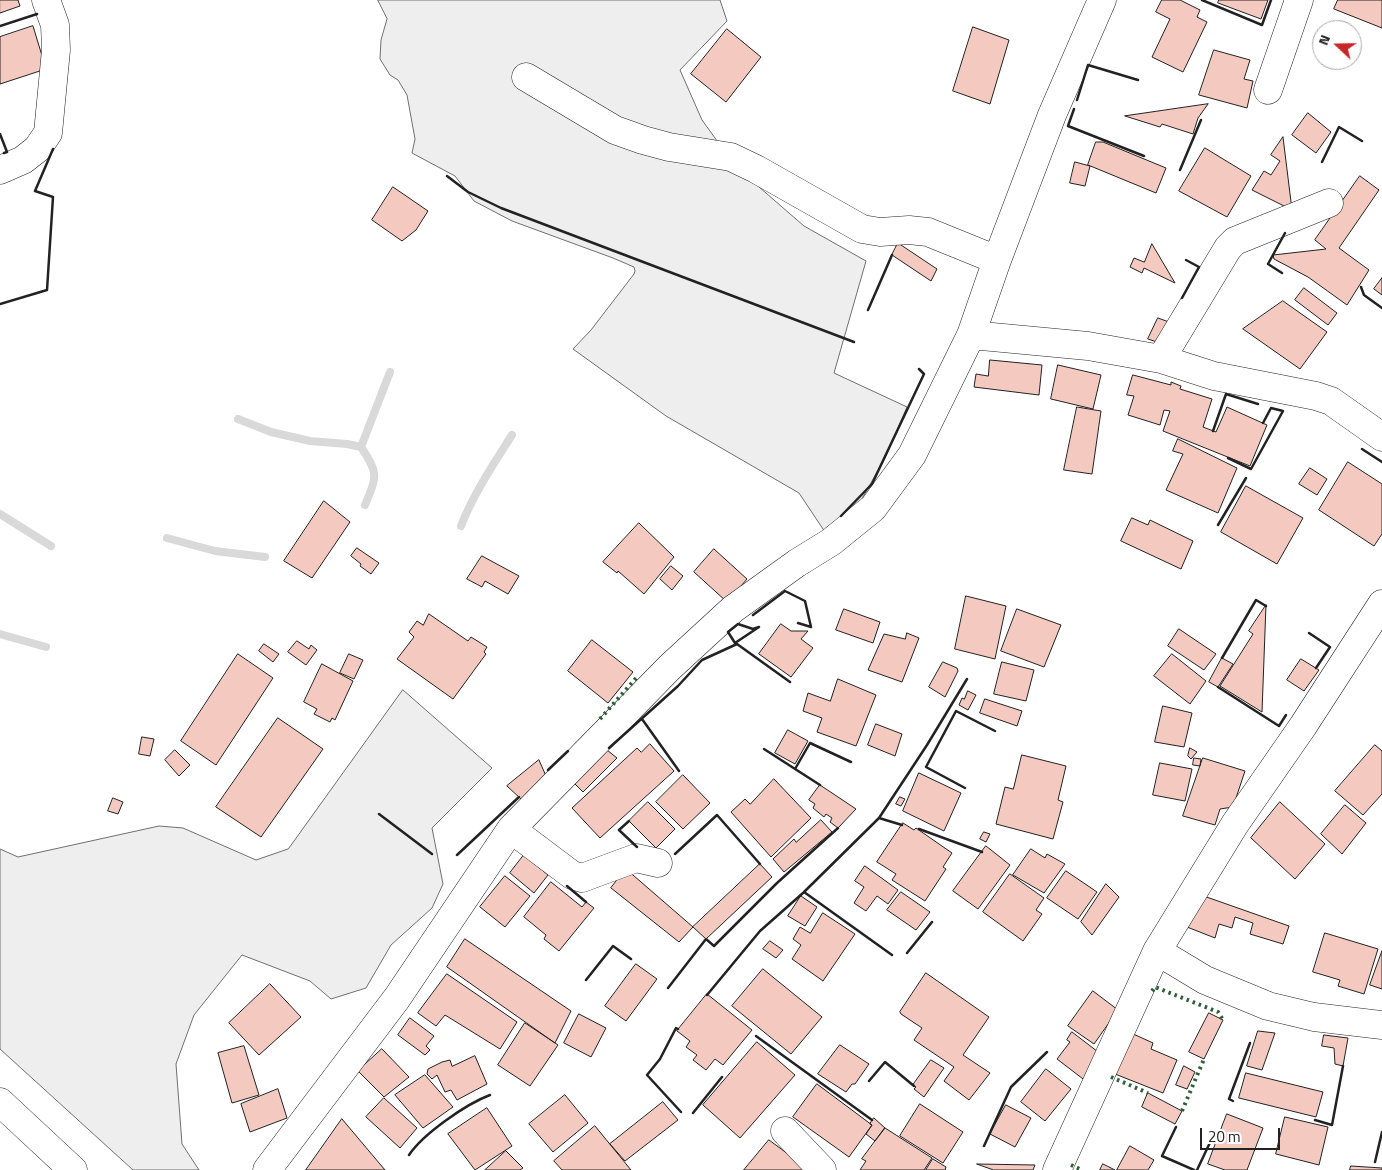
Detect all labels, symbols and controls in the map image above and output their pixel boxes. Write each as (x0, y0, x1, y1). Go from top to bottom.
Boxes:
north arrow (1312, 20, 1362, 70)
text: N (1312, 32, 1335, 48)
scale bar (1202, 1118, 1282, 1150)
text: 20 m (1208, 1125, 1241, 1148)

